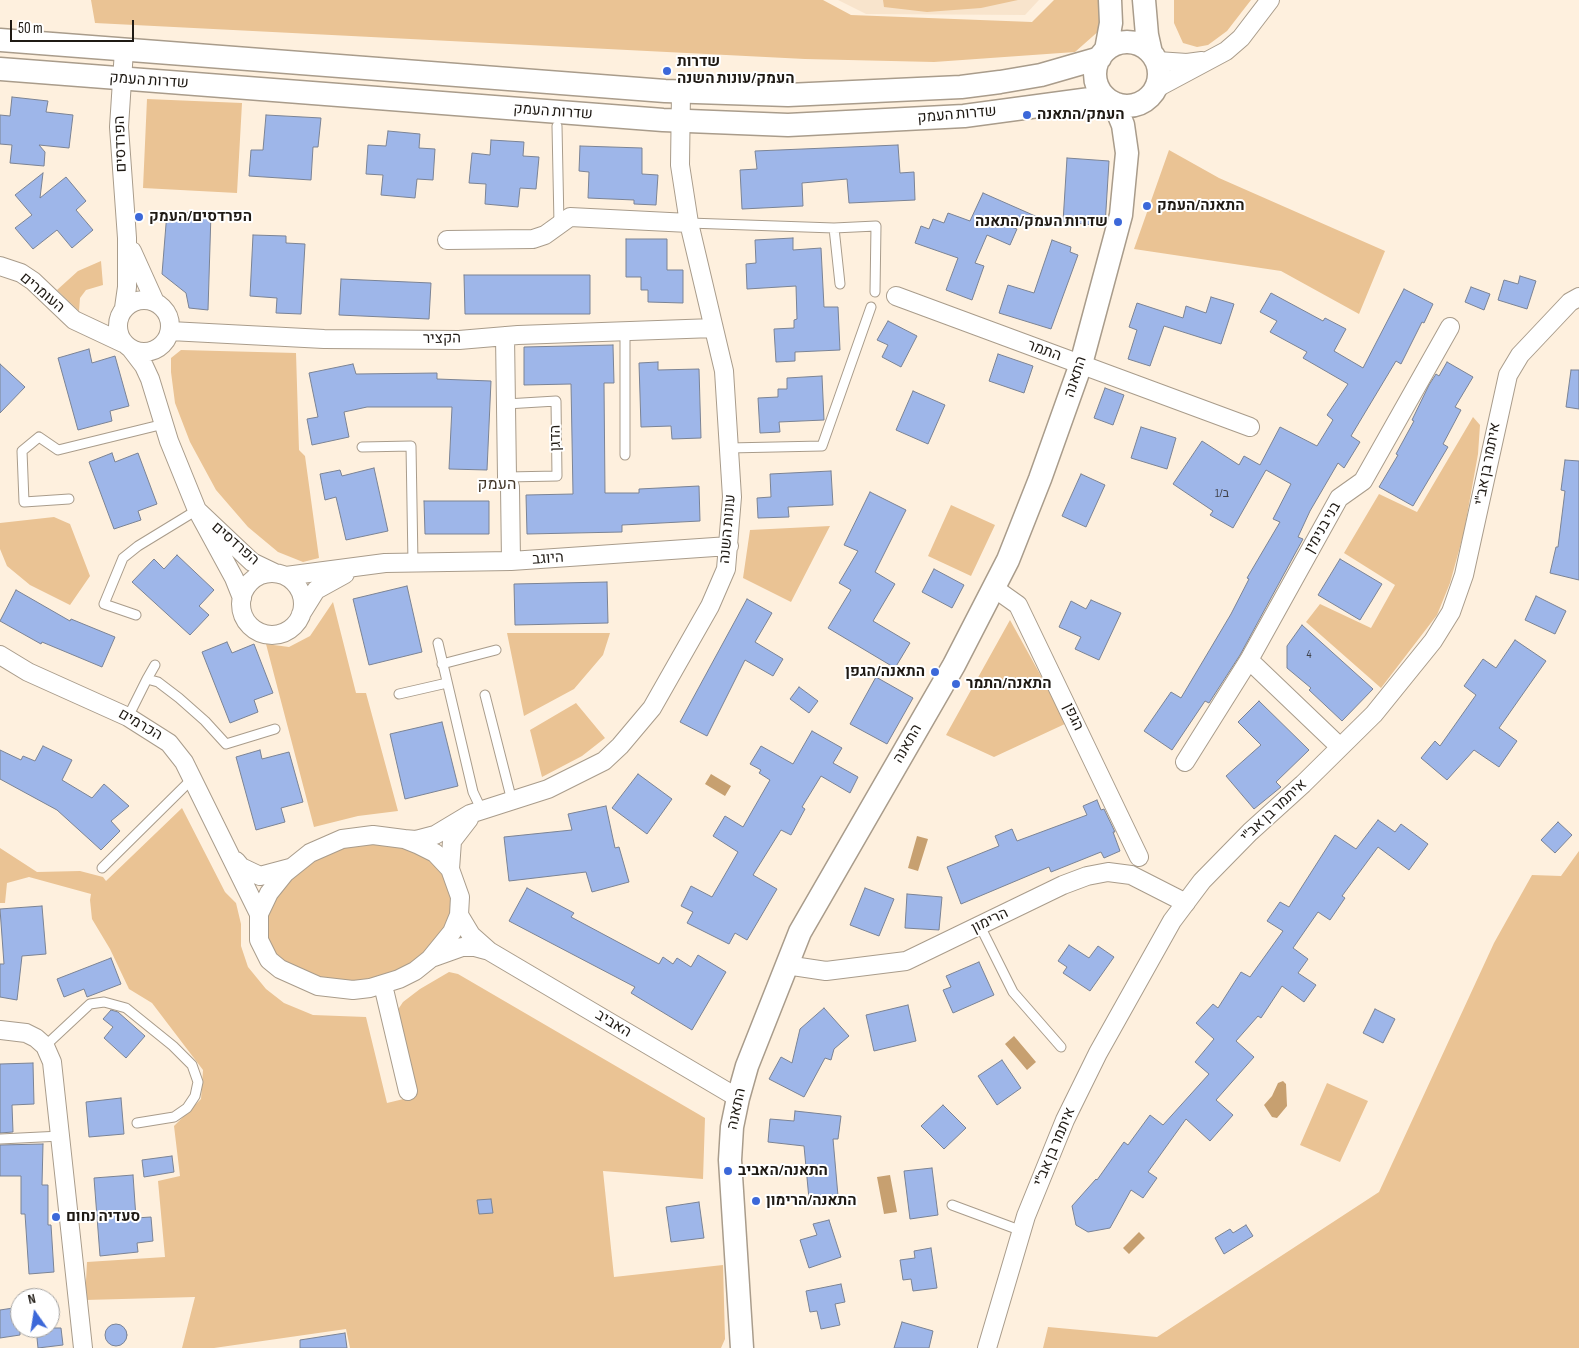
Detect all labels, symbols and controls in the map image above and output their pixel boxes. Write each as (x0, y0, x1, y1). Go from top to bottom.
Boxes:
scale bar (12, 10, 136, 42)
text: 50 m (18, 19, 43, 38)
place label: שדרות העמק/עונות השנה (677, 53, 795, 88)
marker: שדרות העמק/עונות השנה (661, 65, 673, 77)
street label: שדרות העמק (109, 69, 189, 93)
street label: שדרות העמק (513, 100, 593, 124)
street label: שדרות העמק (917, 103, 997, 127)
place label: העמק/התאנה (1037, 106, 1125, 124)
marker: העמק/התאנה (1021, 109, 1033, 121)
street label: הפרדסים (111, 115, 131, 173)
place label: התאנה/העמק (1157, 197, 1245, 215)
marker: התאנה/העמק (1141, 200, 1153, 212)
place label: הפרדסים/העמק (149, 208, 252, 226)
marker: הפרדסים/העמק (133, 211, 145, 223)
place label: שדרות העמק/התאנה (975, 213, 1108, 231)
marker: שדרות העמק/התאנה (1112, 216, 1124, 228)
street label: העומרים (16, 269, 68, 317)
street label: הקציר (423, 330, 461, 348)
street label: התמר (1024, 337, 1064, 365)
street label: התאנה (1061, 354, 1091, 400)
street label: איתמר בן אב"י (1471, 421, 1505, 507)
street label: הדגן (547, 424, 565, 452)
district label: העמק (478, 475, 516, 495)
house number: 1/ב (1215, 487, 1229, 501)
street label: עונות השנה (716, 494, 740, 564)
street label: בני בנימין (1301, 499, 1345, 557)
street label: הפרדסים (208, 519, 262, 569)
street label: היוגב (532, 549, 564, 569)
house number: 4 (1306, 648, 1312, 662)
place label: התאנה/הגפן (845, 663, 925, 681)
marker: התאנה/הגפן (929, 666, 941, 678)
place label: התאנה/התמר (966, 675, 1052, 693)
marker: התאנה/התמר (950, 678, 962, 690)
street label: הגפן (1059, 700, 1087, 734)
street label: הכרמים (115, 705, 165, 745)
street label: התאנה (890, 721, 926, 767)
street label: איתמר בן אב"י (1237, 776, 1311, 846)
street label: הרימון (969, 904, 1011, 938)
street label: האביב (592, 1006, 634, 1042)
street label: התאנה (724, 1087, 750, 1131)
street label: איתמר בן אב"י (1030, 1105, 1080, 1189)
place label: התאנה/האביב (738, 1162, 828, 1180)
marker: התאנה/האביב (722, 1165, 734, 1177)
place label: התאנה/הרימון (766, 1192, 856, 1210)
marker: התאנה/הרימון (750, 1195, 762, 1207)
place label: סעדיה נחום (66, 1208, 140, 1226)
marker: סעדיה נחום (50, 1211, 62, 1223)
north arrow (10, 1288, 60, 1338)
text: N (26, 1290, 37, 1308)

